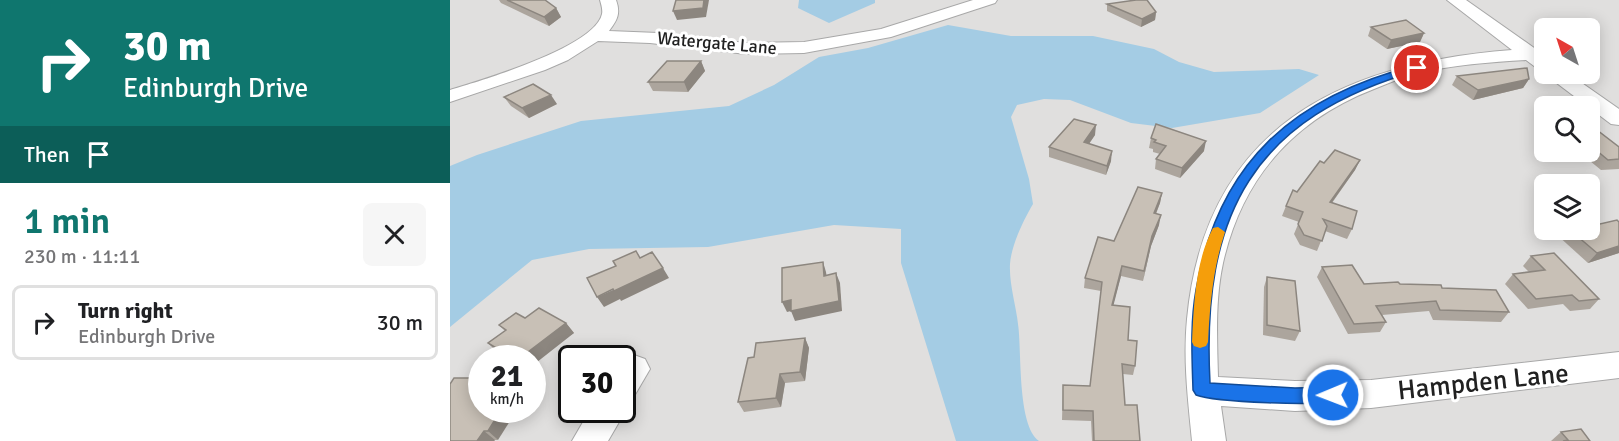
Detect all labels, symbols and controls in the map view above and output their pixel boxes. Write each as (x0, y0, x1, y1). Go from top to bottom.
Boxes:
north arrow (1534, 18, 1600, 84)
map controls (1534, 18, 1600, 240)
text: 30 m (123, 21, 212, 72)
icon: right (24, 24, 102, 102)
street label: Watergate Lane (656, 27, 778, 59)
pin (1391, 42, 1442, 93)
icon: arrive (1400, 51, 1433, 84)
text: Edinburgh Drive (123, 72, 308, 105)
button: search (1534, 96, 1600, 162)
icon: arrive (82, 138, 115, 171)
text: Then (24, 141, 70, 168)
button: layers (1534, 174, 1600, 240)
text: 1 min (24, 199, 110, 244)
button: close (363, 203, 426, 266)
text: 230 m · 11:11 (24, 244, 140, 269)
text: Turn right (78, 297, 173, 324)
icon: right (27, 306, 60, 339)
text: 30 m (377, 309, 423, 336)
text: Edinburgh Drive (78, 324, 215, 349)
speed limit sign: 30 (558, 345, 636, 423)
street label: Hampden Lane (1396, 357, 1570, 407)
text: 21 (491, 358, 523, 395)
position arrow (1301, 363, 1365, 427)
text: km/h (490, 390, 524, 408)

